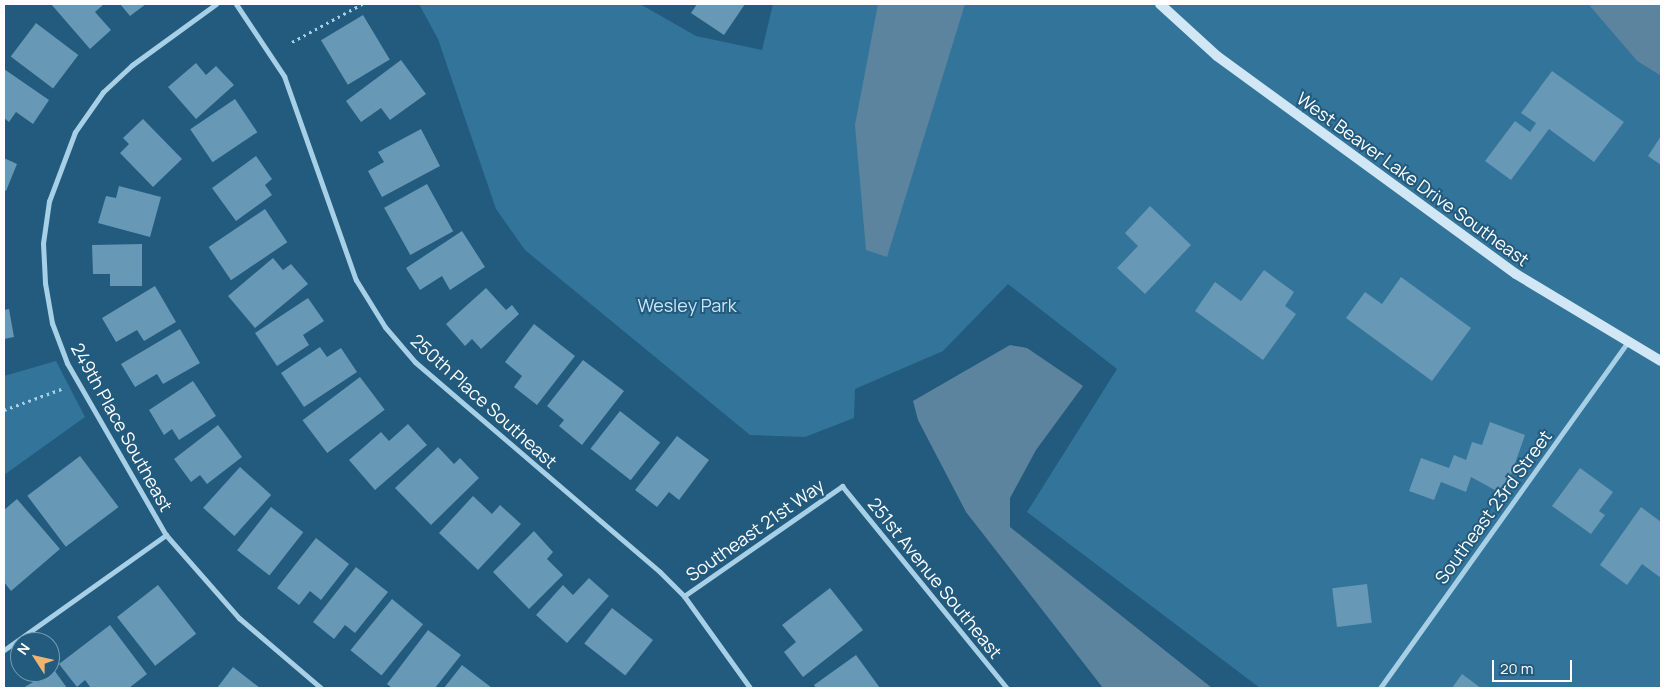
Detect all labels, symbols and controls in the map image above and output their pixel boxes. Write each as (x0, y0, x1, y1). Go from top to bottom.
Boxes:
street label: West Beaver Lake Drive Southeast (1293, 87, 1533, 271)
park label: Wesley Park (637, 294, 737, 316)
street label: 250th Place Southeast (406, 330, 562, 472)
street label: 249th Place Southeast (67, 339, 177, 515)
street label: Southeast 23rd Street (1430, 426, 1556, 588)
street label: Southeast 21st Way (682, 474, 828, 586)
street label: 251st Avenue Southeast (864, 493, 1006, 663)
north arrow (10, 632, 60, 682)
text: N (12, 639, 34, 658)
scale bar (1495, 650, 1575, 682)
text: 20 m (1500, 658, 1533, 679)

